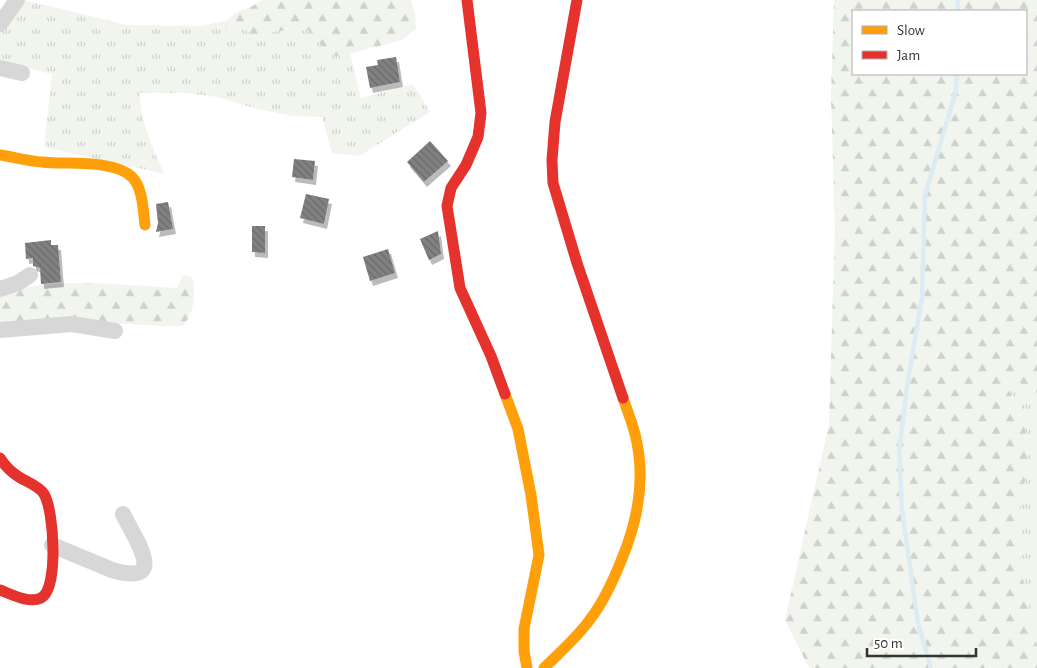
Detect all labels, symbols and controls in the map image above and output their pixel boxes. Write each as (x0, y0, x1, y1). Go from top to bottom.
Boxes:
legend (852, 10, 1027, 75)
text: Slow (897, 23, 925, 38)
text: Jam (897, 48, 920, 63)
scale bar (867, 626, 976, 658)
text: 50 m (874, 636, 903, 651)

